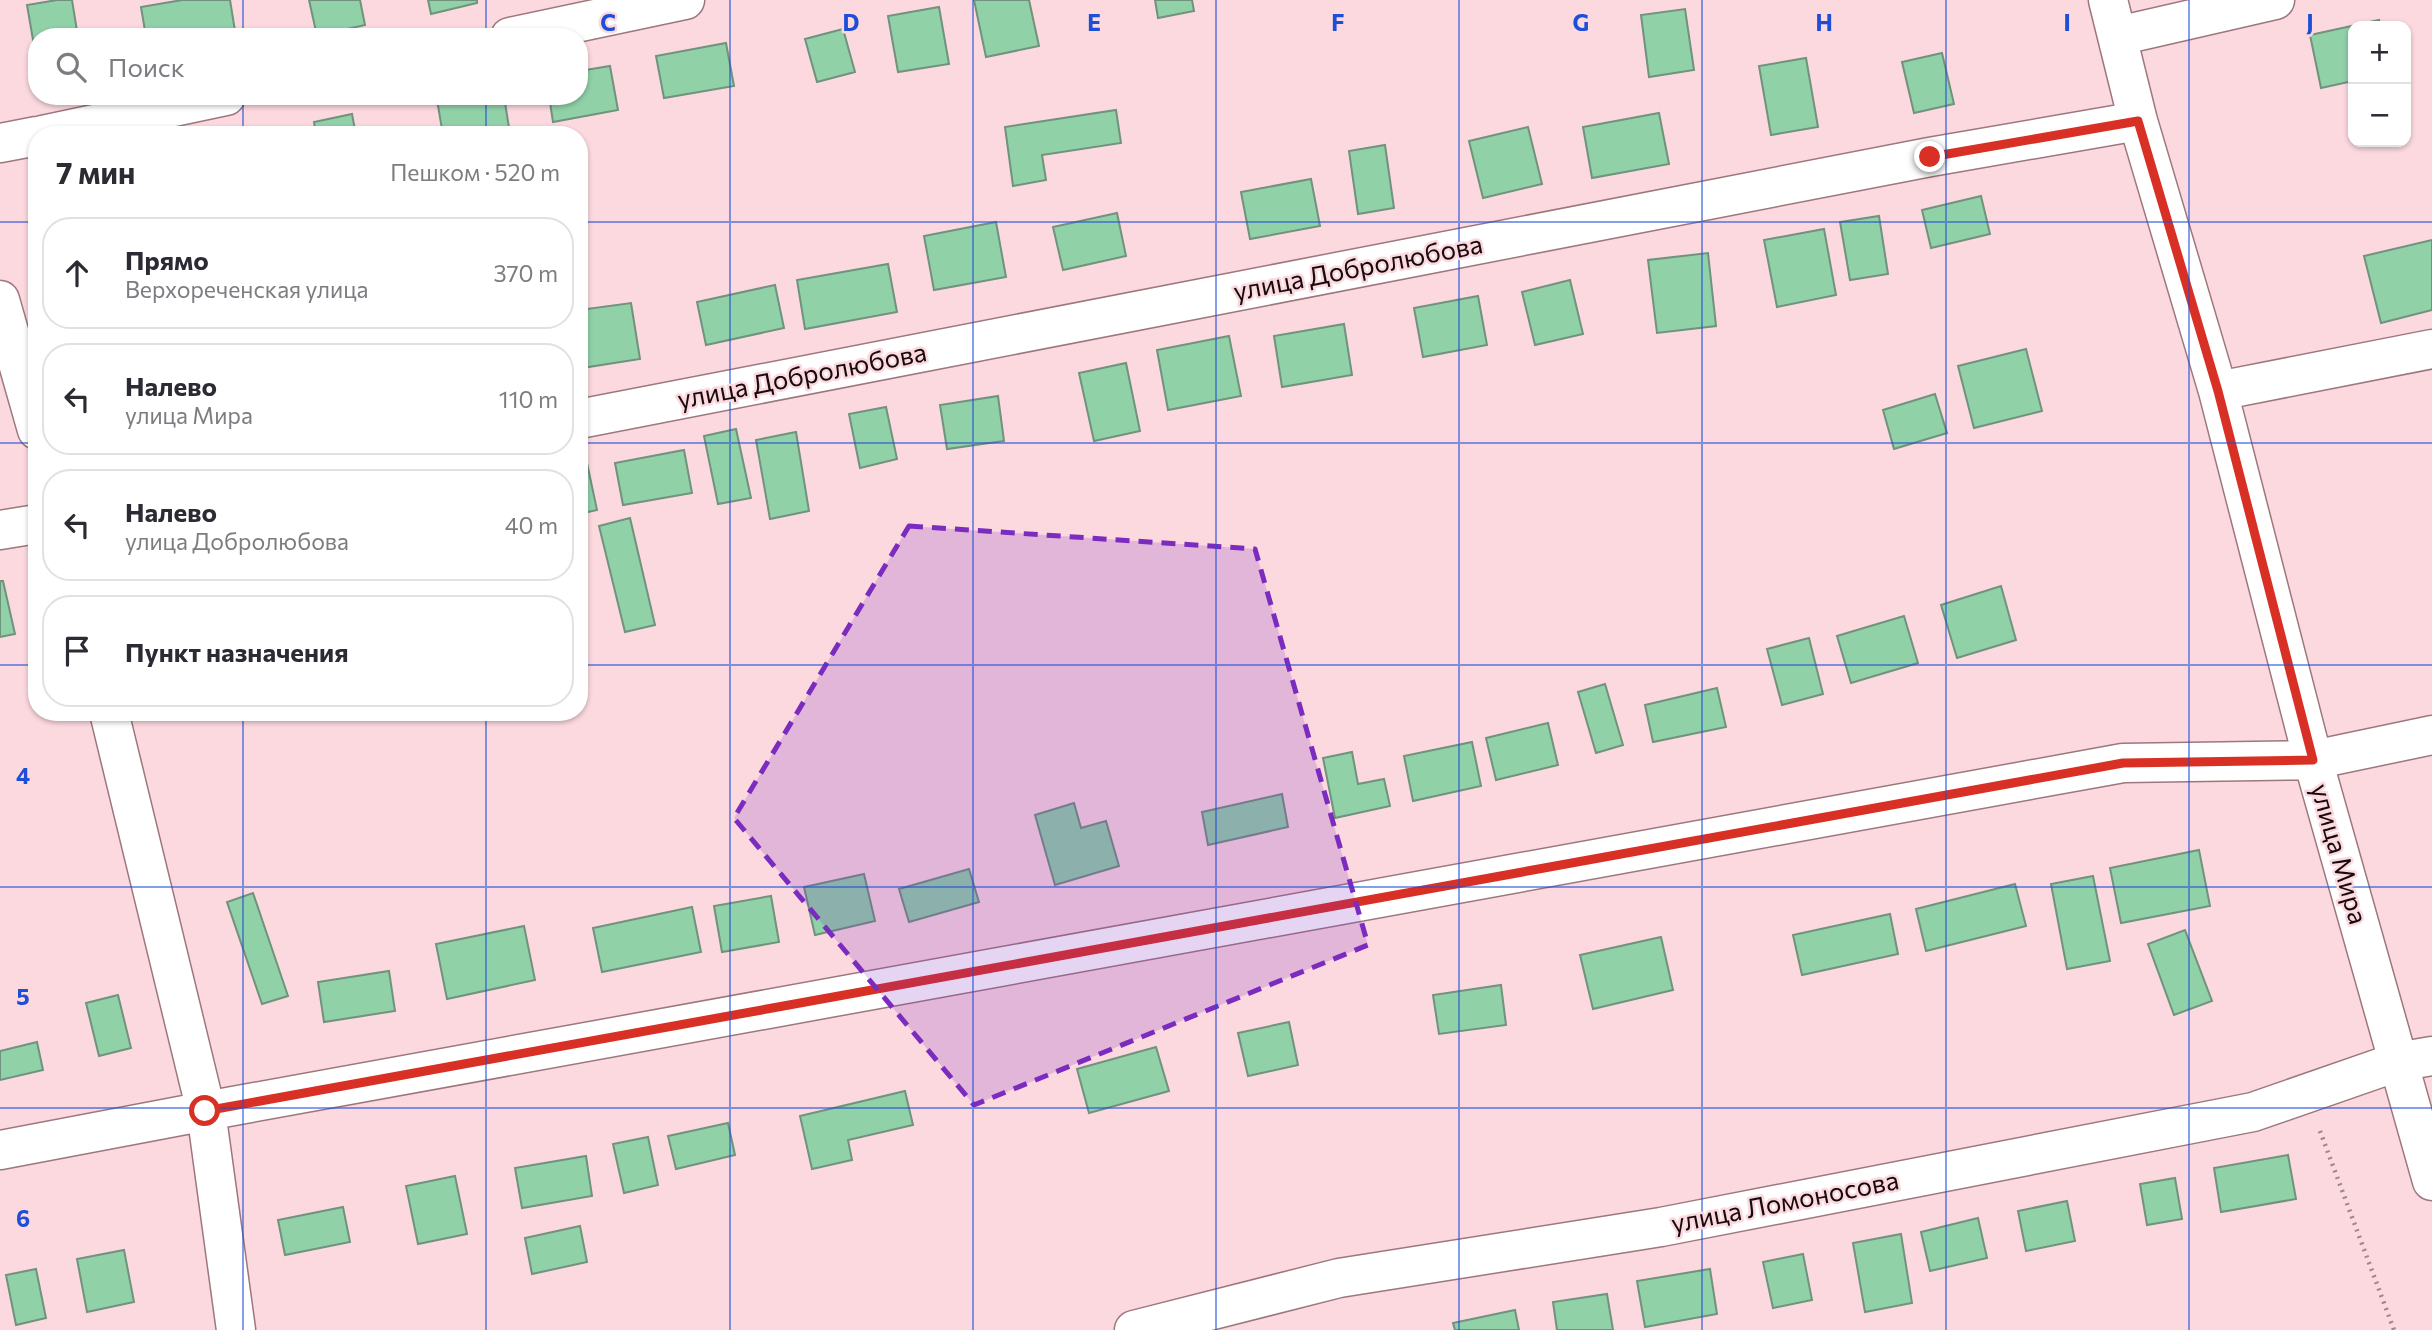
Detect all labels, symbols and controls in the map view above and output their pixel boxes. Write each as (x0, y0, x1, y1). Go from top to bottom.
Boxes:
text: C (600, 8, 616, 36)
text: D (843, 8, 860, 36)
text: E (1087, 8, 1101, 36)
text: F (1331, 8, 1345, 36)
text: G (1573, 8, 1589, 36)
text: H (1815, 8, 1833, 36)
text: I (2063, 8, 2071, 36)
text: J (2306, 8, 2314, 36)
map controls (2348, 21, 2411, 147)
button: + (2348, 21, 2411, 84)
search box (28, 28, 588, 105)
icon: search (52, 48, 90, 86)
text: Поиск (108, 51, 185, 82)
button: − (2348, 84, 2411, 147)
route end (1914, 141, 1945, 172)
text: 7 мин (56, 153, 135, 190)
text: Пешком · 520 m (390, 158, 560, 186)
street label: улица Добролюбова (1230, 227, 1485, 306)
text: Прямо (125, 244, 209, 275)
icon: ahead (58, 254, 96, 292)
text: 370 m (493, 259, 558, 287)
text: Верхореченская улица (125, 275, 368, 303)
street label: улица Добролюбова (674, 335, 929, 414)
text: Налево (125, 370, 217, 401)
icon: left (58, 380, 96, 418)
text: 110 m (499, 385, 558, 413)
text: улица Мира (125, 401, 253, 429)
text: Налево (125, 496, 217, 527)
icon: left (58, 506, 96, 544)
text: 40 m (505, 511, 558, 539)
text: улица Добролюбова (125, 527, 349, 555)
icon: arrive (58, 632, 96, 670)
text: Пункт назначения (125, 636, 349, 667)
text: 4 (16, 761, 30, 789)
street label: улица Мира (2306, 780, 2375, 927)
text: 5 (16, 982, 30, 1010)
route start (189, 1095, 220, 1126)
street label: улица Ломоносова (1668, 1163, 1901, 1238)
text: 6 (16, 1204, 30, 1232)

